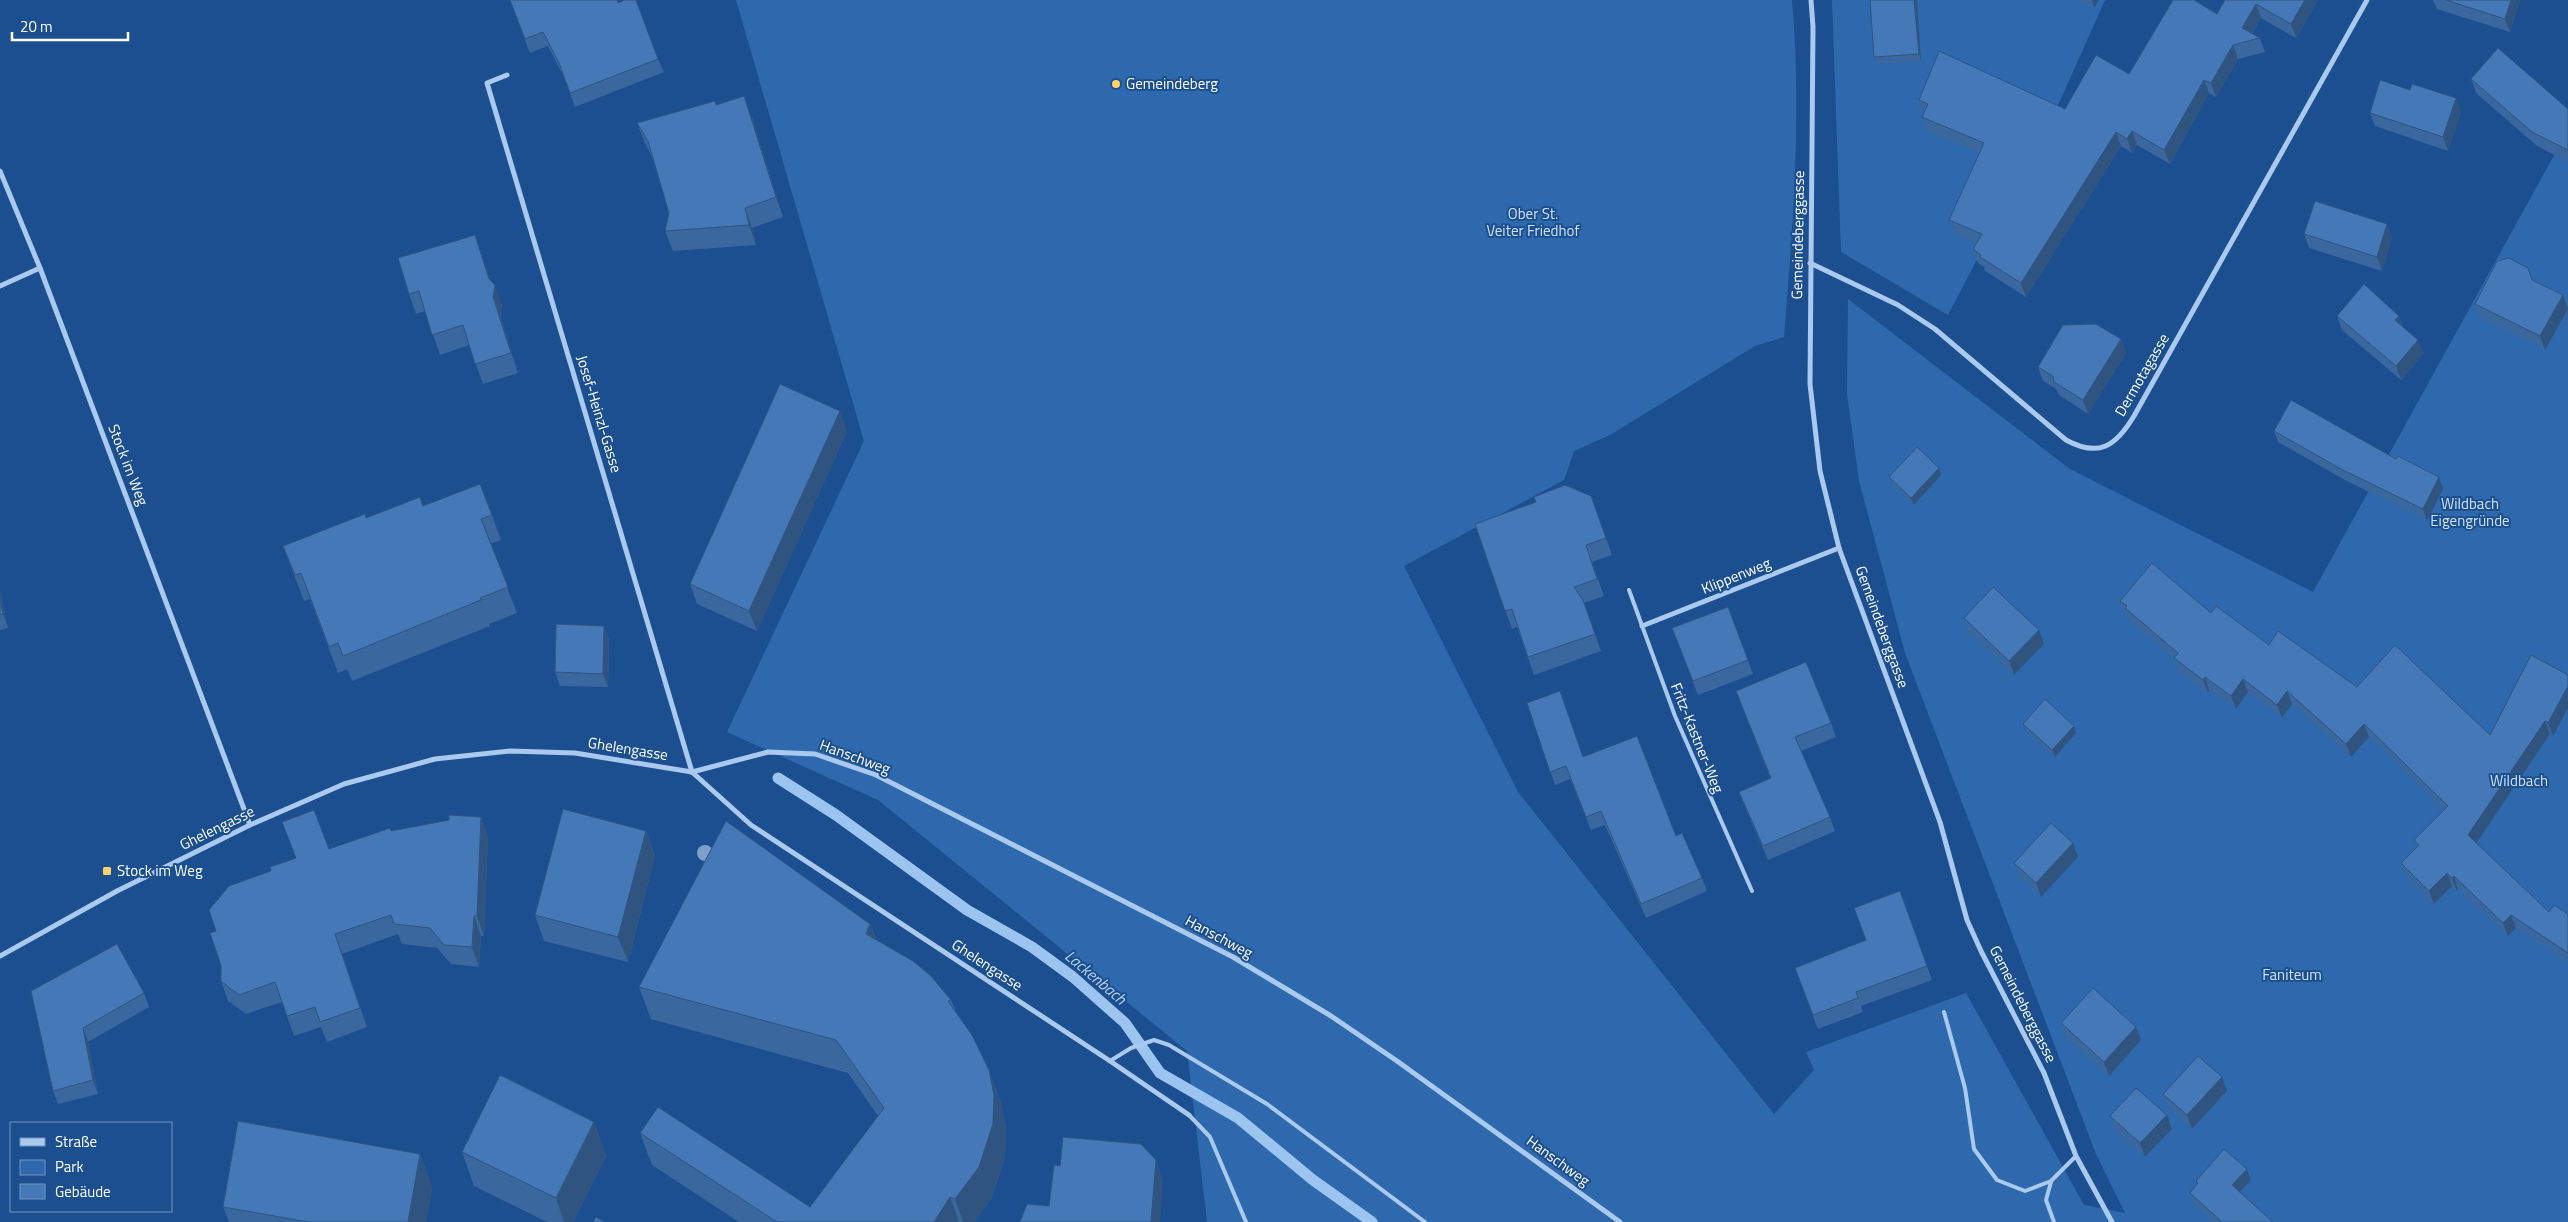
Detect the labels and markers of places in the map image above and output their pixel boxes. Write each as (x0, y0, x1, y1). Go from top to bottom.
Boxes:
place label: Gemeindeberg (1126, 72, 1218, 95)
marker: Gemeindeberg (1110, 78, 1122, 90)
place label: Stock im Weg (117, 859, 203, 882)
marker: Stock im Weg (101, 865, 113, 877)

